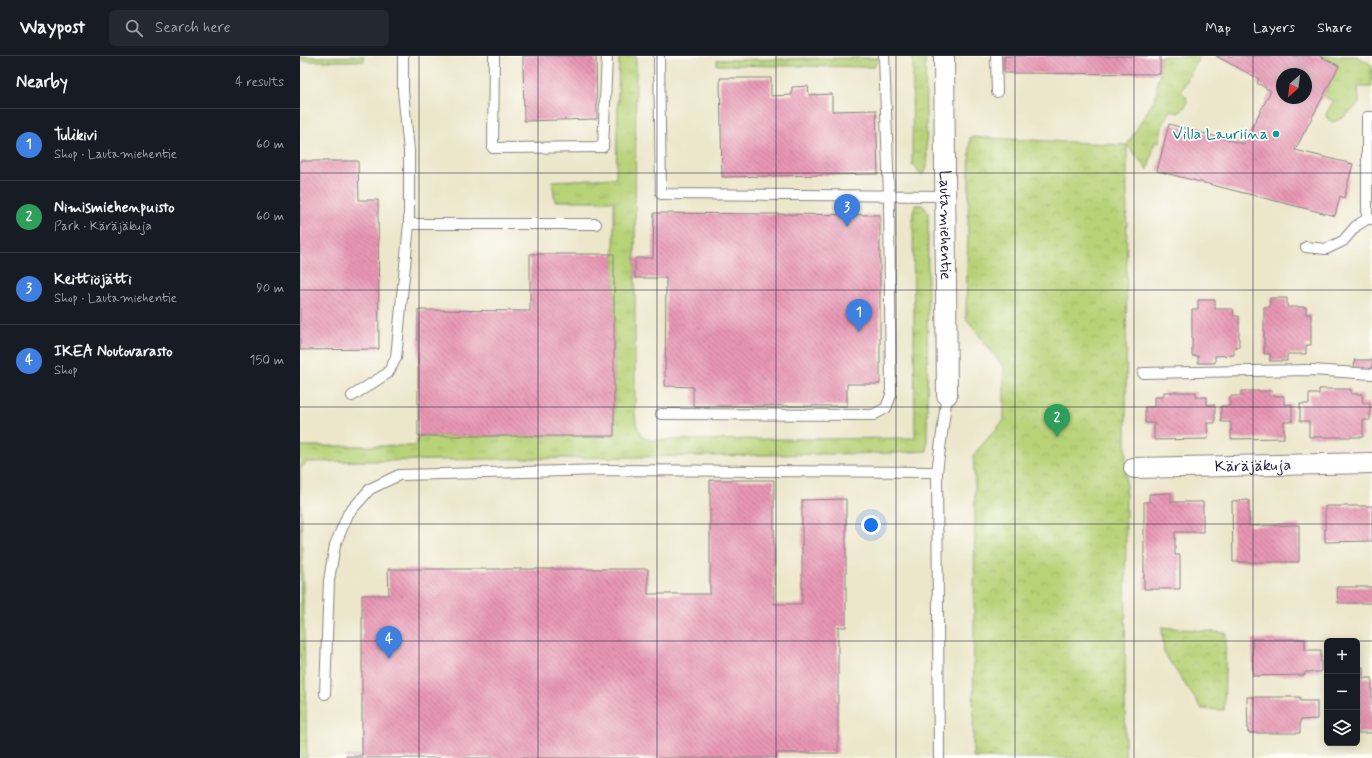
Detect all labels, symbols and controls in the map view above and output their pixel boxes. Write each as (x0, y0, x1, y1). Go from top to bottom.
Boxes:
search box (109, 10, 389, 46)
text: Waypost (20, 15, 85, 40)
icon: search (123, 17, 145, 39)
text: Search here (155, 18, 231, 38)
text: Map (1205, 19, 1231, 37)
text: Layers (1253, 19, 1295, 37)
text: Share (1317, 19, 1352, 37)
north arrow (1276, 68, 1312, 104)
text: Nearby (16, 71, 68, 93)
text: 4 results (235, 74, 284, 91)
place label: Villa Lauriina (1172, 124, 1268, 145)
text: Tulikivi (54, 126, 97, 146)
marker: Villa Lauriina (1271, 129, 1281, 139)
text: 1 (26, 136, 32, 153)
text: 60 m (256, 136, 284, 153)
text: Shop · Lautamiehentie (54, 146, 177, 163)
street label: Lautamiehentie (935, 170, 956, 280)
pin: 3 (834, 194, 860, 227)
text: Nimismiehenpuisto (54, 198, 175, 218)
text: 2 (26, 208, 32, 225)
text: 60 m (256, 208, 284, 225)
text: Park · Käräjäkuja (54, 218, 152, 235)
text: Keittiöjätti (54, 270, 132, 290)
text: 3 (26, 280, 32, 297)
text: 90 m (256, 280, 284, 297)
text: Shop · Lautamiehentie (54, 290, 177, 307)
pin: 1 (846, 299, 872, 332)
text: IKEA Noutovarasto (54, 342, 173, 362)
text: 4 (25, 352, 33, 369)
text: 150 m (250, 352, 284, 369)
text: Shop (54, 362, 78, 379)
pin: 2 (1044, 404, 1070, 437)
street label: Käräjäkuja (1215, 454, 1292, 477)
your location (861, 515, 881, 535)
pin: 4 (376, 626, 402, 659)
map controls (1324, 638, 1360, 746)
button: + (1324, 638, 1360, 674)
button: − (1324, 674, 1360, 710)
button: layers (1324, 710, 1360, 746)

